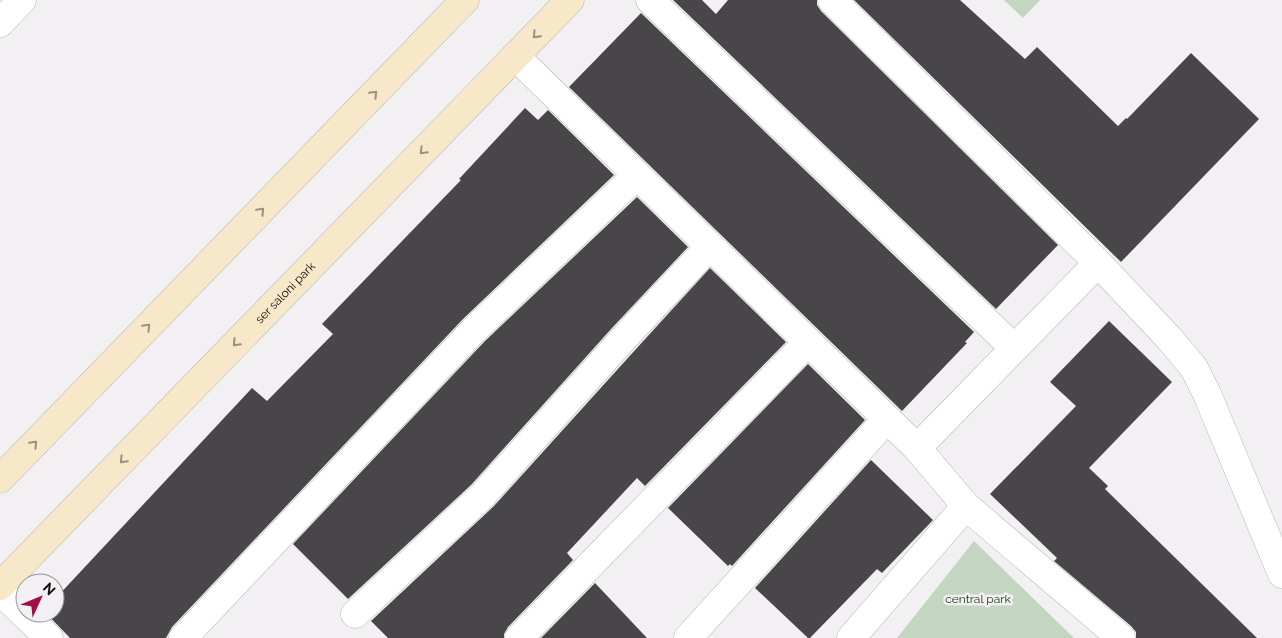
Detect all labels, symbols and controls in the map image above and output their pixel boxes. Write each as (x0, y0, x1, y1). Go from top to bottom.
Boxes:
one-way arrow (533, 29, 542, 38)
one-way arrow (368, 91, 377, 100)
one-way arrow (419, 146, 428, 155)
one-way arrow (255, 207, 264, 216)
street label: ser saloni park (252, 259, 318, 326)
one-way arrow (141, 324, 150, 333)
one-way arrow (233, 338, 242, 347)
one-way arrow (28, 440, 37, 449)
one-way arrow (120, 454, 129, 463)
north arrow (15, 573, 65, 623)
text: N (40, 580, 59, 598)
park label: central park (945, 592, 1012, 606)

